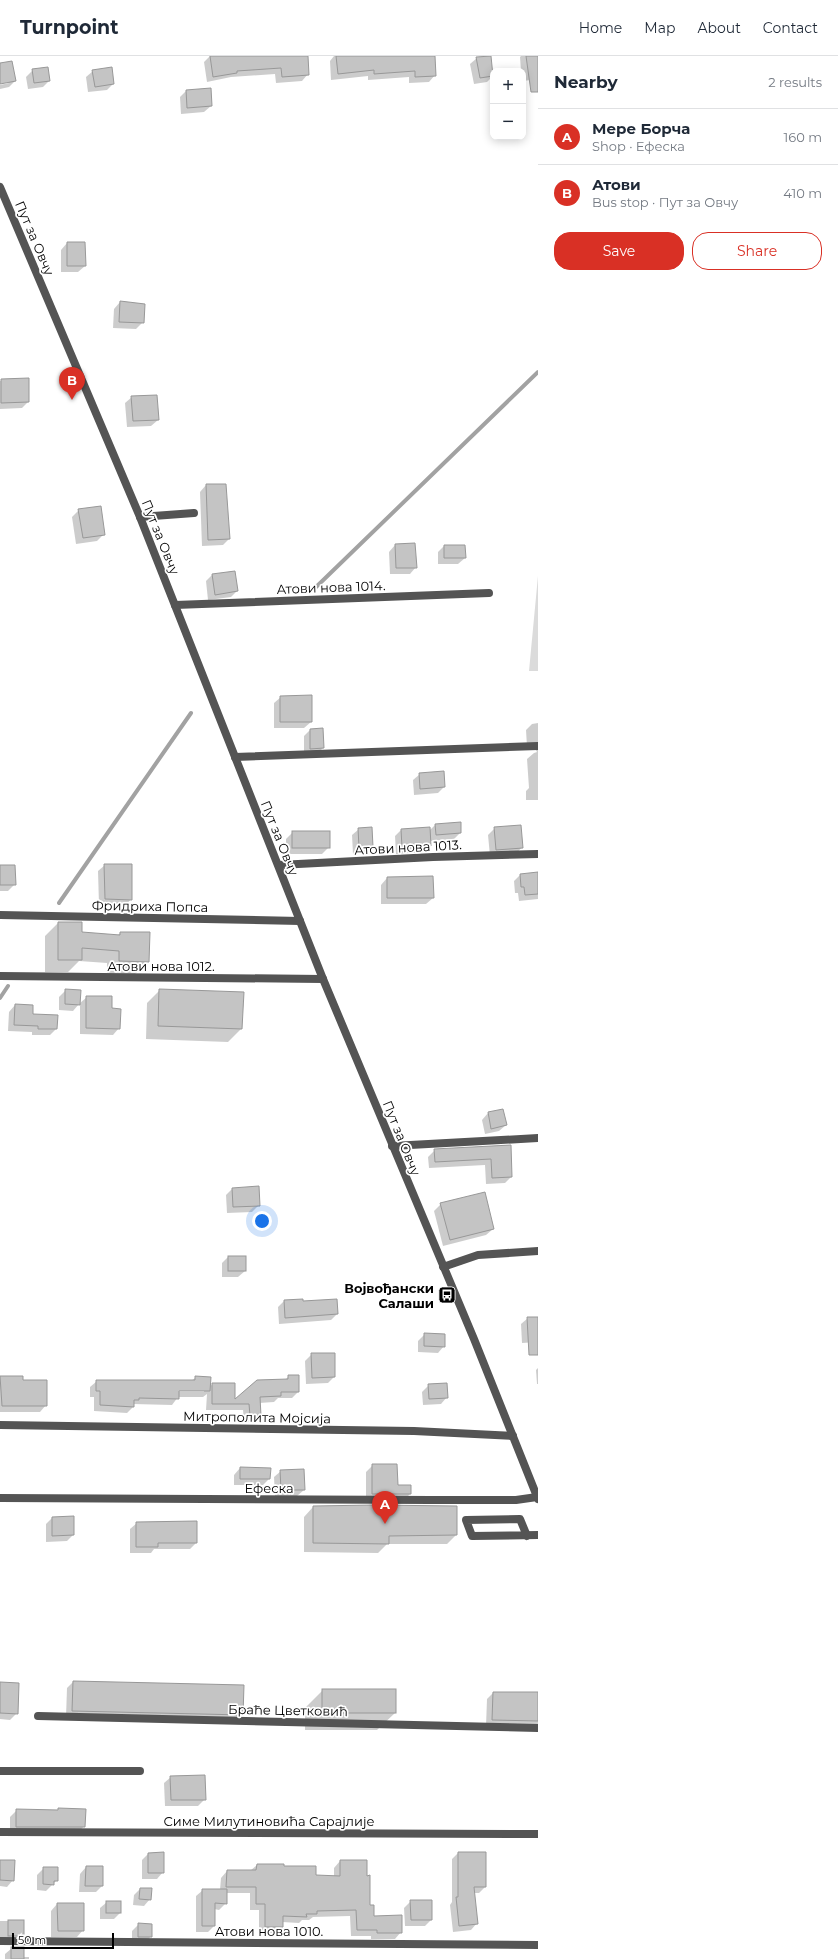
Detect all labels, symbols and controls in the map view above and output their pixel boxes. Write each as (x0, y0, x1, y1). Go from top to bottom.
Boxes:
text: Turnpoint (20, 16, 119, 39)
text: Home (579, 19, 622, 37)
text: Map (644, 19, 675, 37)
text: About (697, 19, 741, 37)
text: Contact (763, 19, 818, 37)
map controls (490, 68, 526, 140)
button: + (490, 68, 526, 104)
text: Nearby (554, 72, 618, 92)
text: 2 results (768, 74, 822, 90)
button: − (490, 104, 526, 140)
text: Мере Борча (592, 119, 690, 138)
text: A (562, 129, 572, 145)
text: 160 m (784, 129, 822, 145)
text: Shop · Ефеска (592, 138, 685, 154)
text: Атови (592, 175, 641, 194)
text: B (562, 185, 572, 201)
text: 410 m (783, 185, 822, 201)
text: Bus stop · Пут за Овчу (592, 194, 738, 210)
street label: Пут за Овчу (12, 198, 58, 278)
button: Save (554, 232, 684, 270)
button: Share (692, 232, 822, 270)
pin: B (59, 367, 85, 400)
street label: Пут за Овчу (139, 497, 184, 578)
street label: Атови нова 1014. (276, 577, 386, 597)
street label: Пут за Овчу (258, 798, 303, 879)
street label: Атови нова 1013. (354, 836, 462, 858)
street label: Фридриха Попса (92, 897, 208, 915)
street label: Атови нова 1012. (107, 958, 215, 974)
street label: Пут за Овчу (380, 1098, 425, 1179)
your location (252, 1211, 272, 1231)
place label: Војвођански Салаши (344, 1280, 434, 1311)
bus stop icon: Војвођански Салаши (437, 1285, 457, 1305)
street label: Митрополита Мојсија (183, 1408, 331, 1426)
street label: Ефеска (244, 1480, 294, 1496)
pin: A (372, 1491, 398, 1524)
street label: Браће Цветковић (228, 1701, 348, 1719)
street label: Симе Милутиновића Сарајлије (163, 1813, 375, 1829)
street label: Атови нова 1010. (215, 1923, 324, 1939)
scale bar (12, 1931, 114, 1950)
text: 50 m (18, 1933, 46, 1947)

